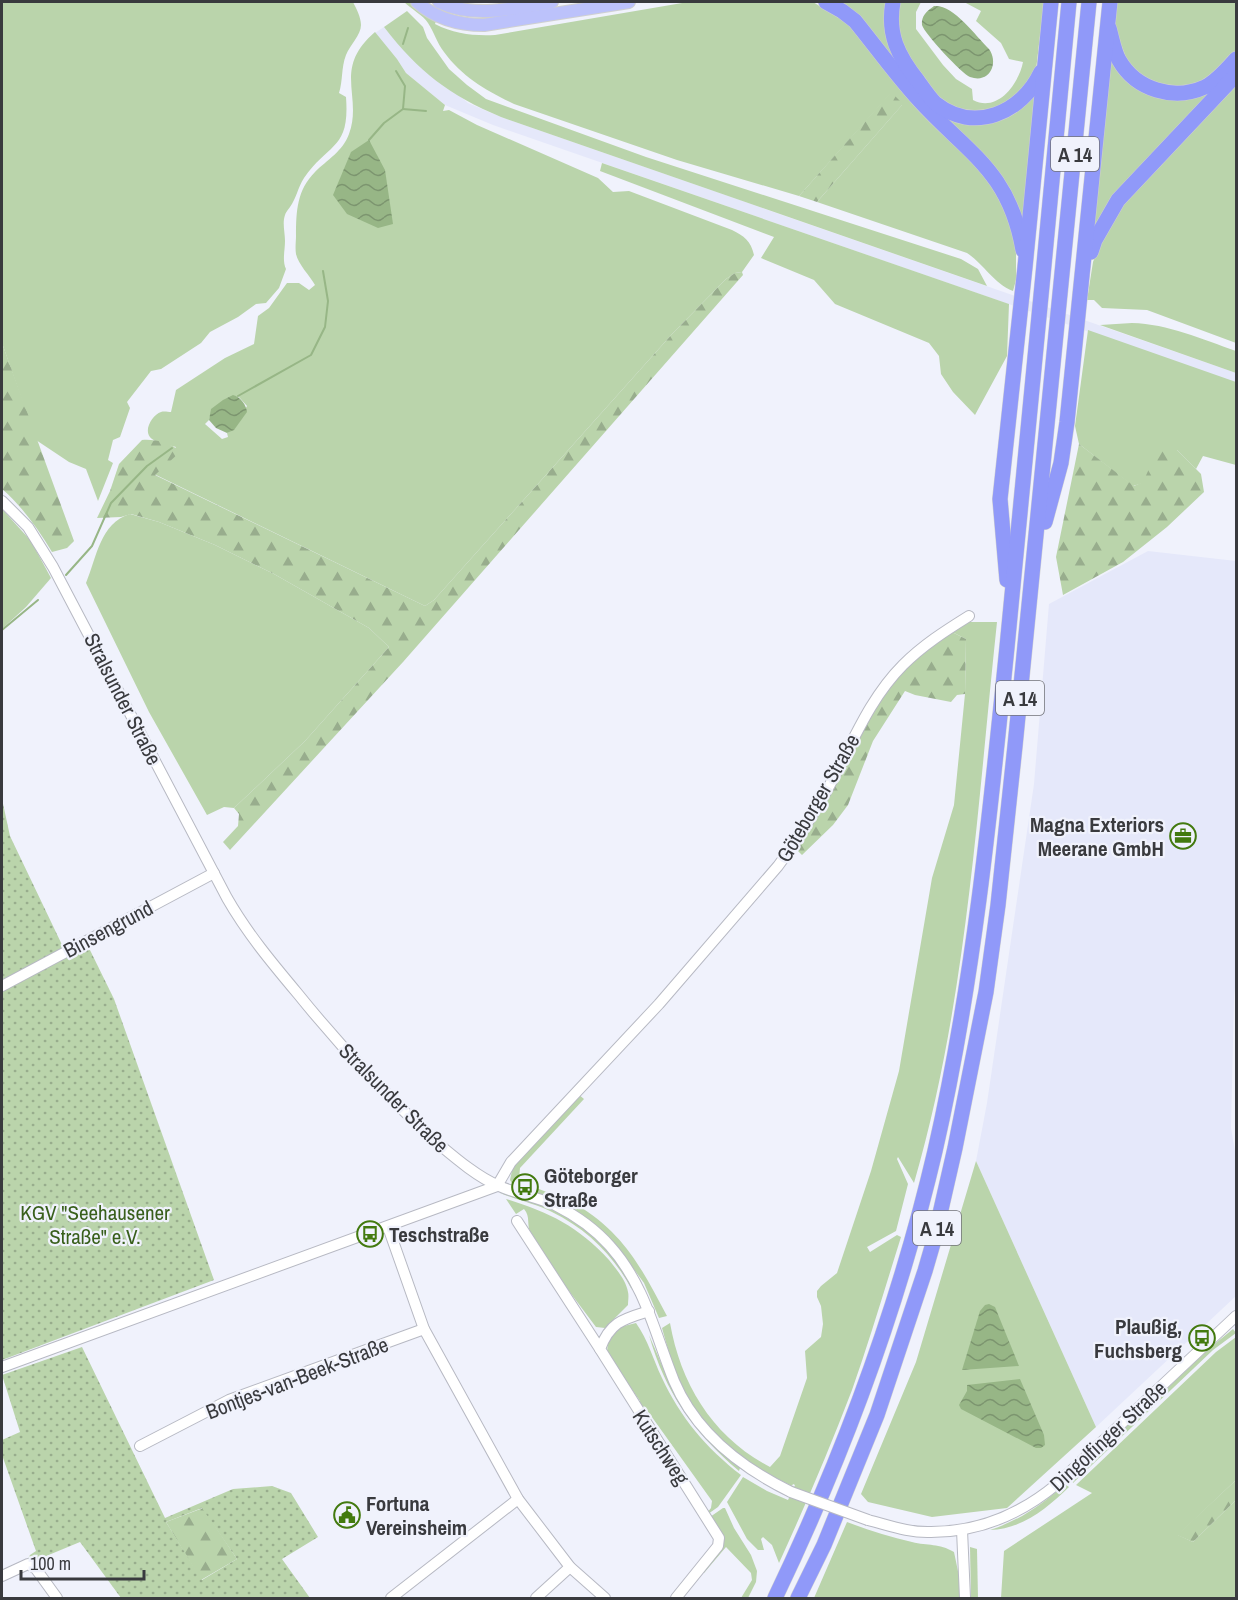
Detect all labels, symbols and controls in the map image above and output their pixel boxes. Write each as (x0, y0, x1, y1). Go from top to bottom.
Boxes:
road number: A 14 (1051, 137, 1099, 171)
street label: Stralsunder Straße (77, 628, 169, 770)
road number: A 14 (996, 681, 1044, 715)
street label: Göteborger Straße (770, 729, 866, 867)
place label: Magna Exteriors Meerane GmbH (1030, 810, 1164, 863)
office icon: Magna Exteriors Meerane GmbH (1168, 821, 1198, 851)
street label: Binsengrund (58, 893, 158, 965)
street label: Stralsunder Straße (333, 1037, 455, 1159)
place label: Göteborger Straße (544, 1161, 638, 1214)
bus stop icon: Göteborger Straße (510, 1172, 540, 1202)
park label: KGV "Seehausener Straße" e.V. (20, 1198, 170, 1251)
road number: A 14 (913, 1211, 961, 1245)
bus stop icon: Teschstraße (355, 1219, 385, 1249)
place label: Teschstraße (389, 1220, 489, 1249)
place label: Plaußig, Fuchsberg (1094, 1312, 1182, 1365)
bus stop icon: Plaußig, Fuchsberg (1187, 1323, 1217, 1353)
street label: Bontjes-van-Beek-Straße (202, 1330, 392, 1426)
street label: Dingolfinger Straße (1043, 1374, 1173, 1498)
street label: Kutschweg (626, 1404, 696, 1491)
place label: Fortuna Vereinsheim (366, 1489, 467, 1542)
public building icon: Fortuna Vereinsheim (332, 1500, 362, 1530)
scale bar (21, 1543, 144, 1581)
text: 100 m (30, 1551, 71, 1576)

